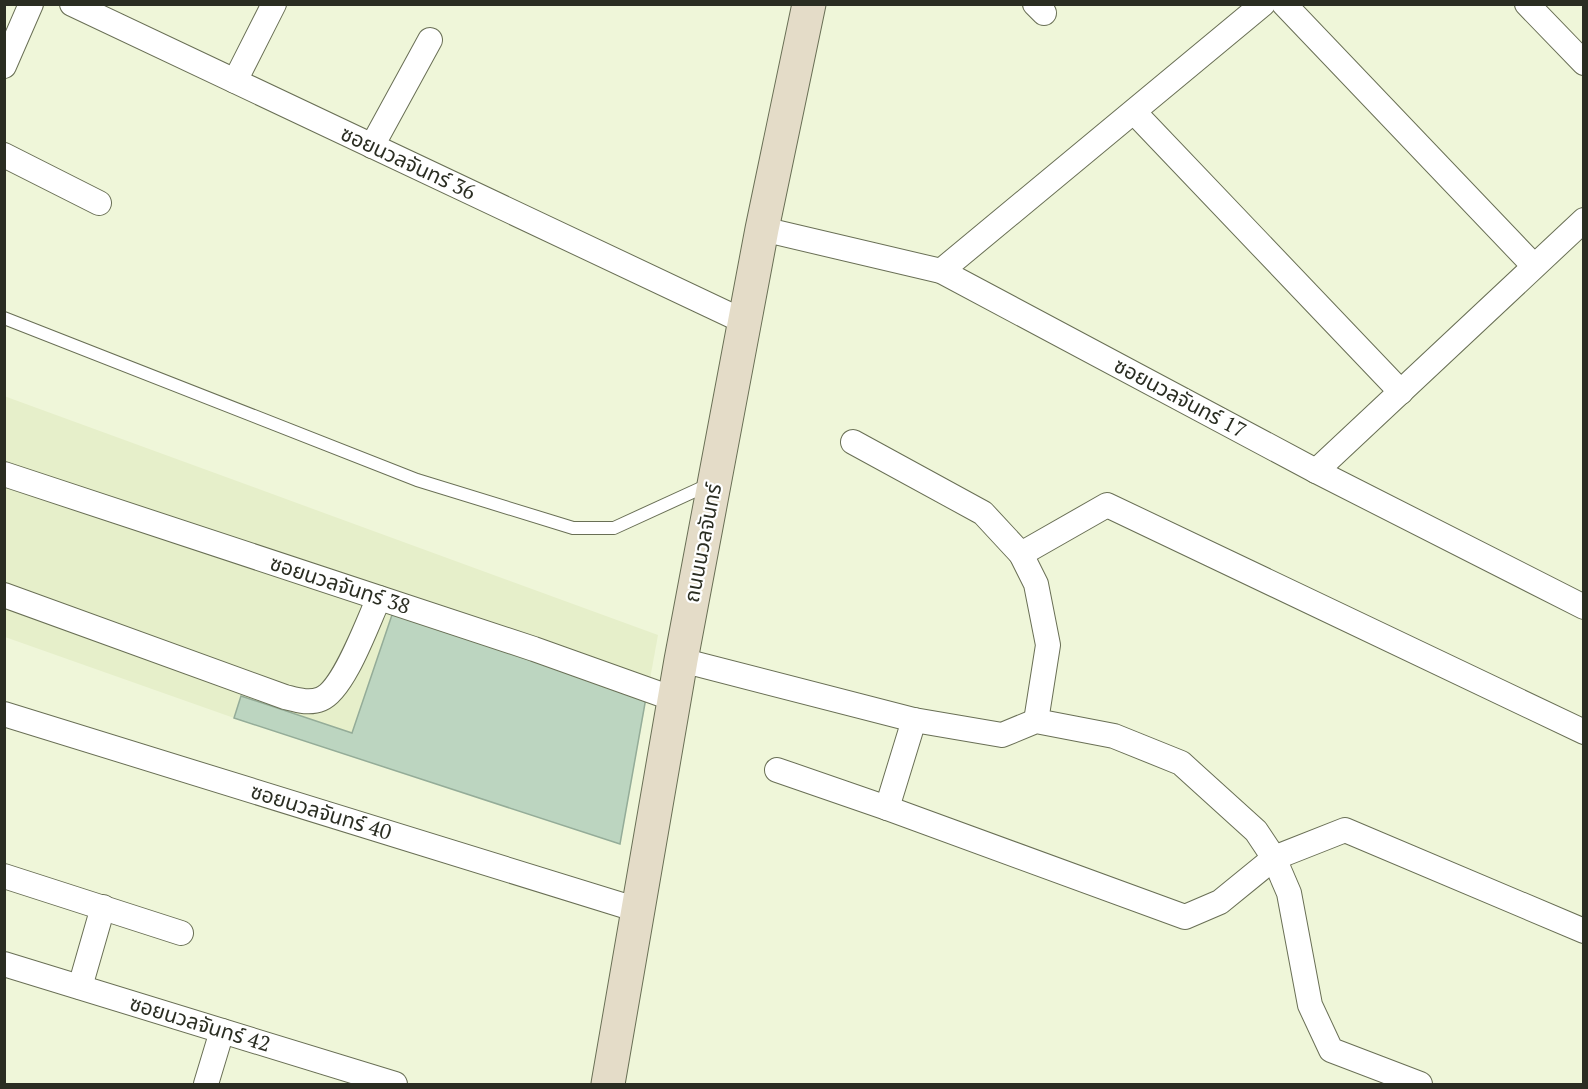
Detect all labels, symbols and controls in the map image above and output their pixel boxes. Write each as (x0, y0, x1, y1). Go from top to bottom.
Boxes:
street label: ซอยนวลจันทร์ 36 (336, 119, 480, 206)
street label: ซอยนวลจันทร์ 17 (1109, 350, 1251, 444)
street label: ถนนนวลจันทร์ (677, 480, 727, 605)
street label: ซอยนวลจันทร์ 38 (267, 548, 414, 620)
street label: ซอยนวลจันทร์ 40 (247, 776, 395, 846)
street label: ซอยนวลจันทร์ 42 (126, 988, 274, 1058)

